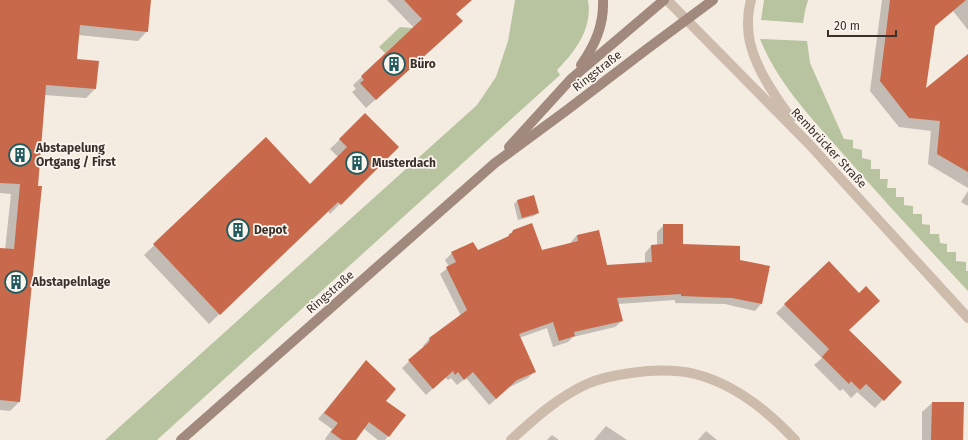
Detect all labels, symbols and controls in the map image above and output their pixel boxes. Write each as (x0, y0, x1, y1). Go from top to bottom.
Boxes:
scale bar (828, 12, 896, 38)
text: 20 m (834, 19, 860, 33)
street label: Ringstraße (570, 48, 624, 94)
building icon: Büro (381, 51, 407, 77)
place label: Büro (410, 57, 436, 71)
street label: Rembrücker Straße (788, 105, 870, 191)
place label: Abstapelung Ortgang / First (35, 141, 116, 169)
building icon: Abstapelung Ortgang / First (7, 142, 33, 168)
building icon: Musterdach (344, 150, 370, 176)
place label: Musterdach (372, 156, 436, 170)
building icon: Depot (225, 217, 251, 243)
place label: Depot (254, 223, 288, 237)
street label: Ringstraße (303, 268, 357, 316)
building icon: Abstapelnlage (3, 269, 29, 295)
place label: Abstapelnlage (31, 275, 111, 289)

